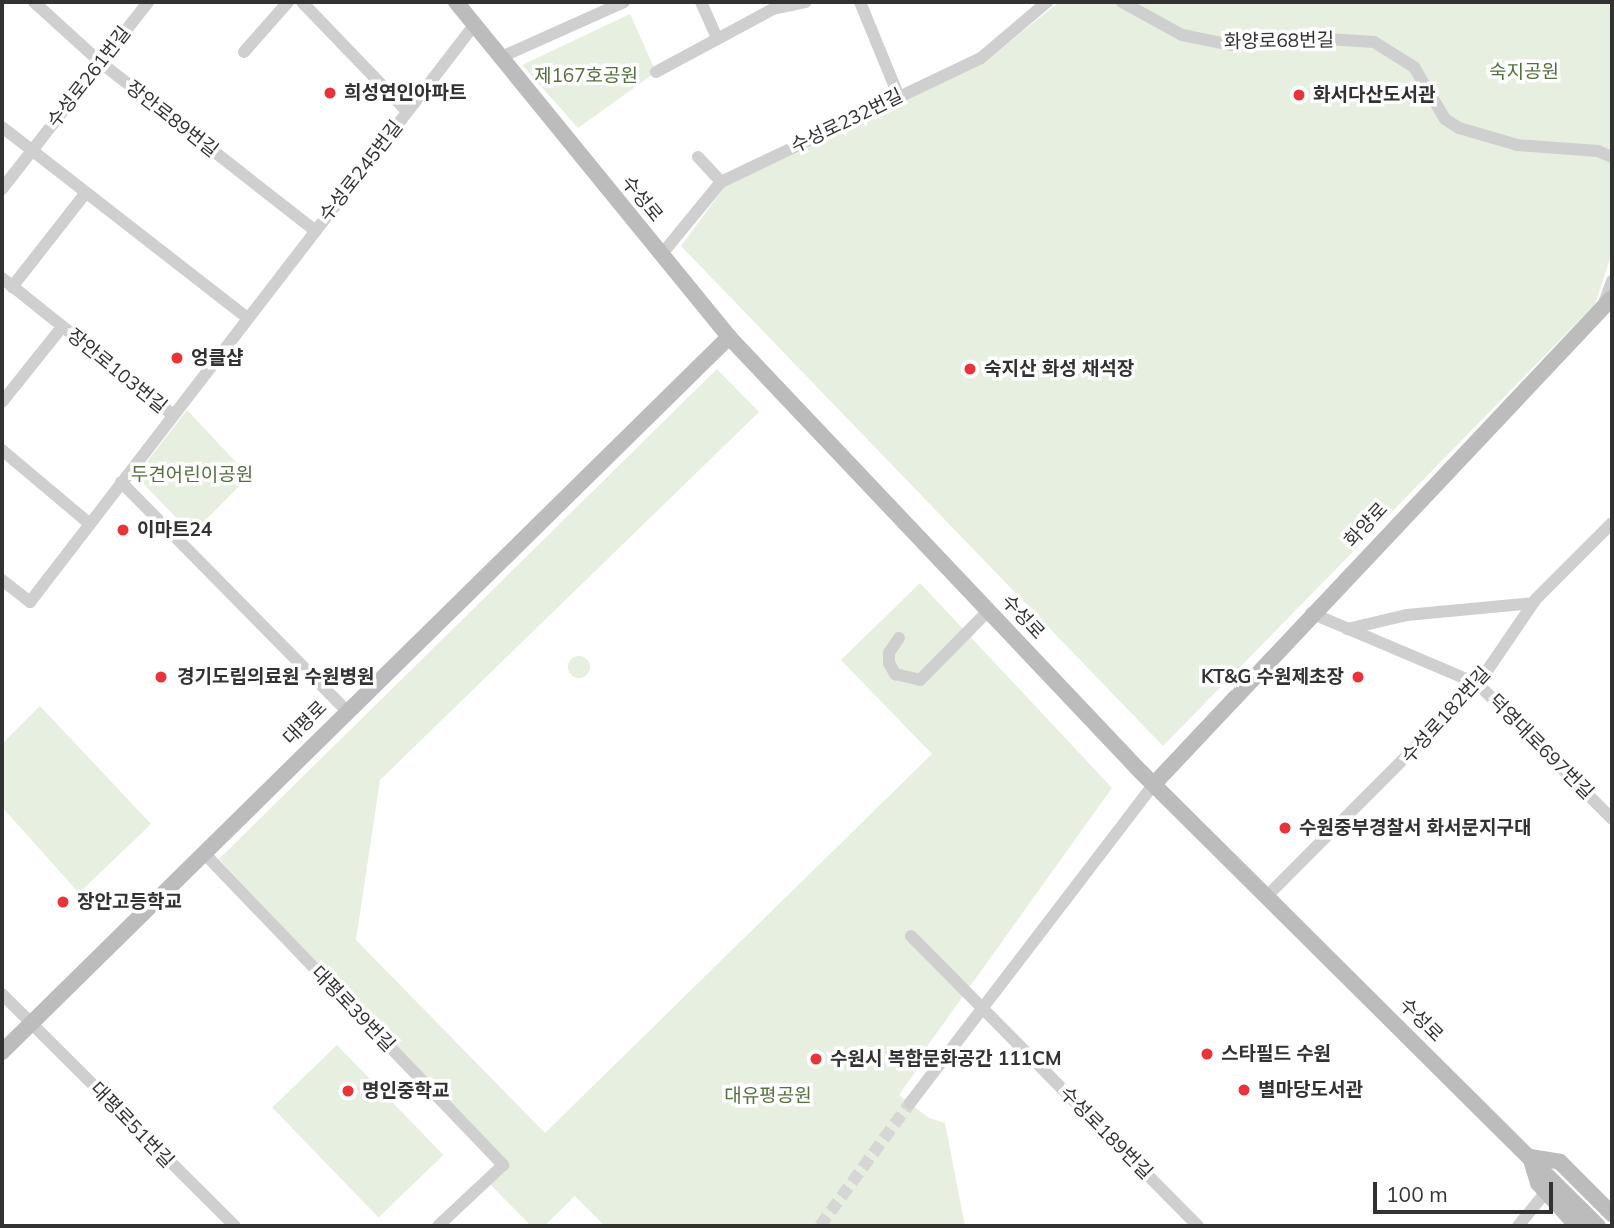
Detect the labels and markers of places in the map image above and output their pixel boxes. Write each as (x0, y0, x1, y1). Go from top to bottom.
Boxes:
place label: 희성연인아파트 (344, 82, 466, 104)
place label: 화서다산도서관 (1313, 84, 1435, 106)
marker: 희성연인아파트 (322, 85, 338, 101)
marker: 화서다산도서관 (1291, 87, 1307, 103)
place label: 엉클샵 (191, 347, 243, 369)
marker: 엉클샵 (169, 350, 185, 366)
place label: 숙지산 화성 채석장 (984, 358, 1134, 380)
marker: 숙지산 화성 채석장 (962, 361, 978, 377)
place label: 이마트24 (137, 519, 212, 541)
marker: 이마트24 (115, 522, 131, 538)
place label: 경기도립의료원 수원병원 (177, 666, 374, 688)
place label: KT&G 수원제초장 (1201, 666, 1344, 688)
marker: 경기도립의료원 수원병원 (151, 667, 171, 687)
marker: KT&G 수원제초장 (1350, 669, 1366, 685)
place label: 수원중부경찰서 화서문지구대 (1299, 817, 1531, 839)
marker: 수원중부경찰서 화서문지구대 (1277, 820, 1293, 836)
place label: 장안고등학교 (77, 891, 182, 913)
marker: 장안고등학교 (55, 894, 71, 910)
place label: 스타필드 수원 (1221, 1043, 1331, 1065)
marker: 스타필드 수원 (1199, 1046, 1215, 1062)
place label: 수원시 복합문화공간 111CM (830, 1048, 1061, 1070)
marker: 수원시 복합문화공간 111CM (808, 1051, 824, 1067)
place label: 별마당도서관 (1258, 1079, 1363, 1101)
place label: 명인중학교 (362, 1080, 449, 1102)
marker: 별마당도서관 (1236, 1082, 1252, 1098)
marker: 명인중학교 (340, 1083, 356, 1099)

